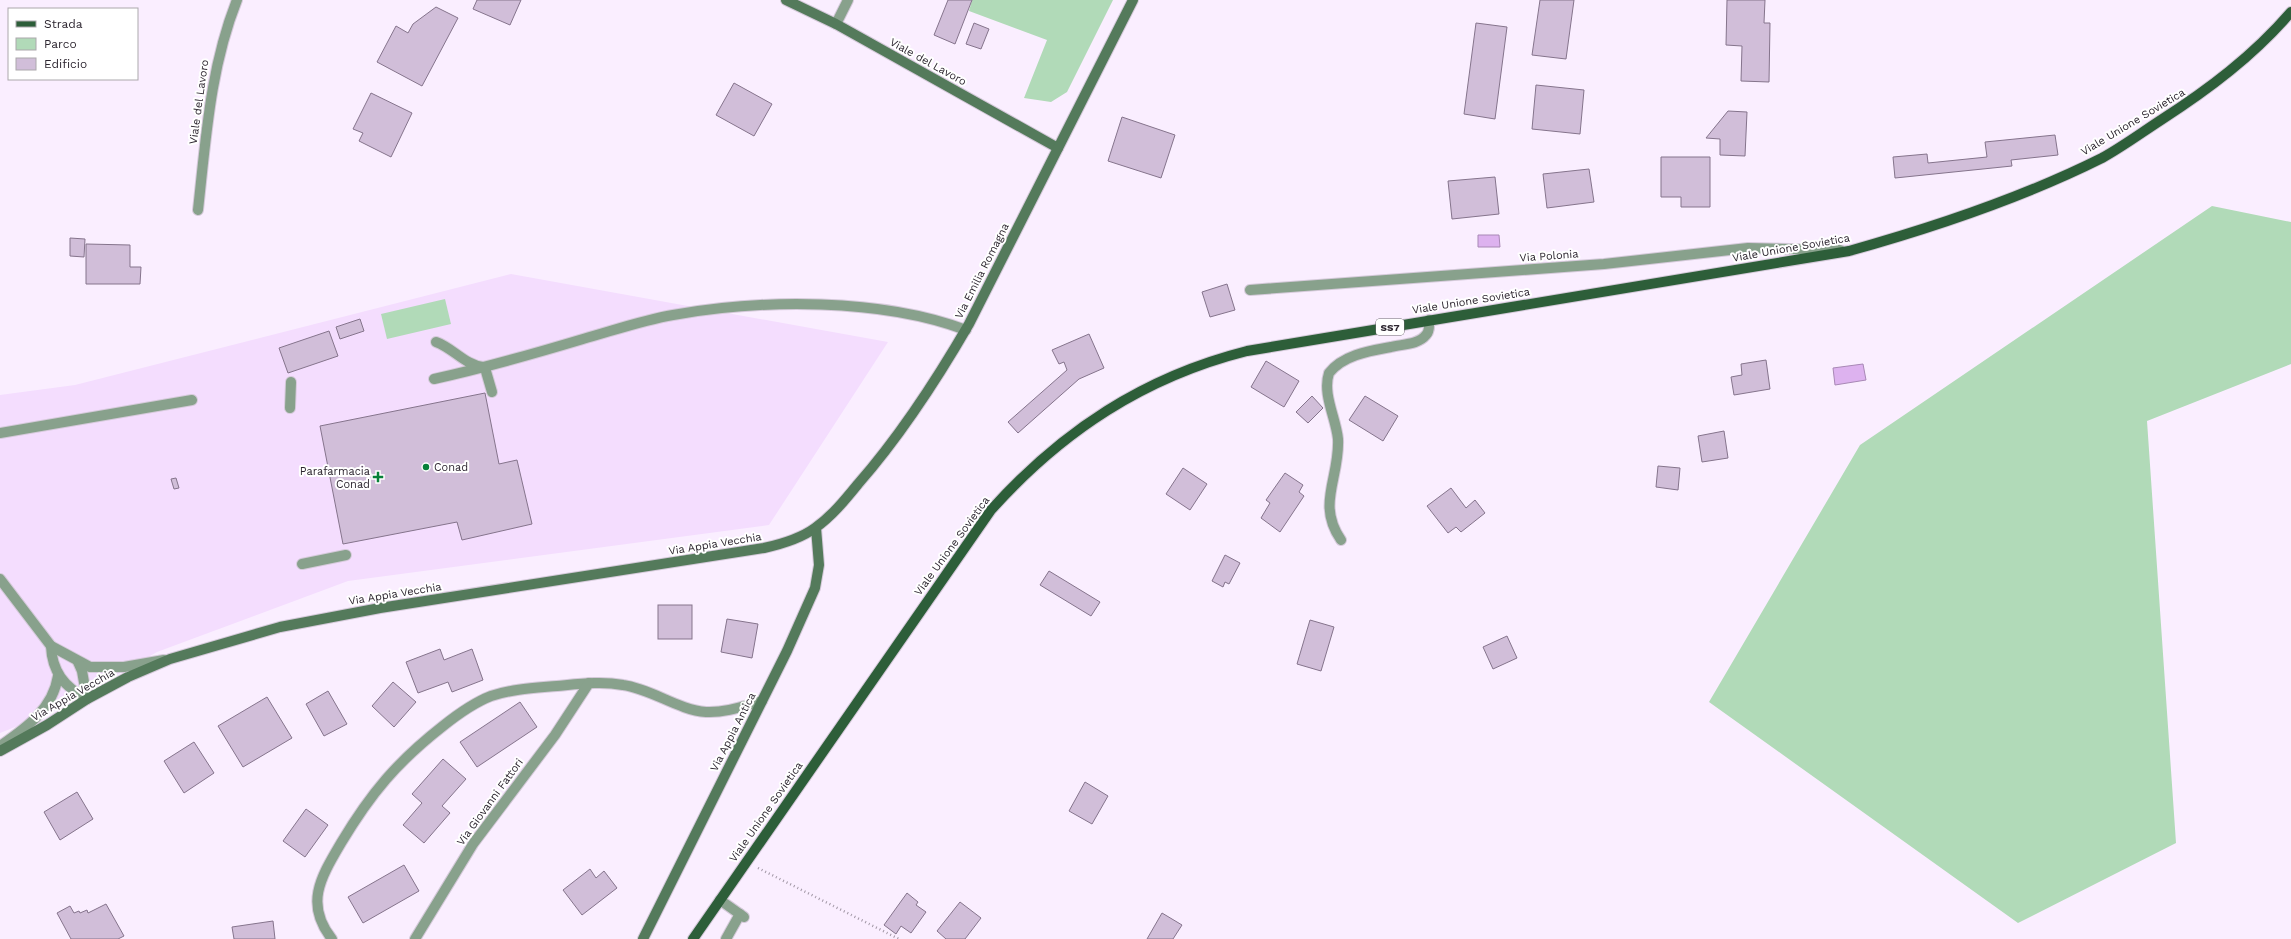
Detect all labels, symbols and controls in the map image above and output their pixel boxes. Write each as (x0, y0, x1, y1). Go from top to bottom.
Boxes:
legend (8, 8, 138, 80)
text: Strada (44, 17, 83, 31)
street label: Viale del Lavoro (887, 36, 969, 88)
text: Parco (44, 37, 77, 51)
text: Edificio (44, 57, 87, 71)
street label: Viale del Lavoro (187, 59, 211, 145)
street label: Viale Unione Sovietica (2079, 86, 2187, 158)
street label: Via Emilia Romagna (952, 221, 1012, 321)
street label: Viale Unione Sovietica (1731, 231, 1851, 265)
street label: Via Polonia (1519, 247, 1579, 265)
street label: Viale Unione Sovietica (1411, 285, 1531, 317)
road number: SS7 (1376, 319, 1404, 335)
place label: Conad (434, 461, 468, 474)
marker: Conad (421, 462, 431, 472)
place label: Parafarmacia Conad (300, 465, 370, 491)
marker: Parafarmacia Conad (373, 472, 383, 482)
street label: Viale Unione Sovietica (912, 494, 992, 598)
street label: Via Appia Vecchia (668, 530, 762, 558)
street label: Via Appia Vecchia (348, 580, 442, 608)
street label: Via Appia Vecchia (29, 666, 117, 724)
street label: Via Appia Antica (708, 691, 758, 773)
street label: Via Giovanni Fattori (454, 756, 526, 848)
street label: Viale Unione Sovietica (727, 759, 805, 865)

